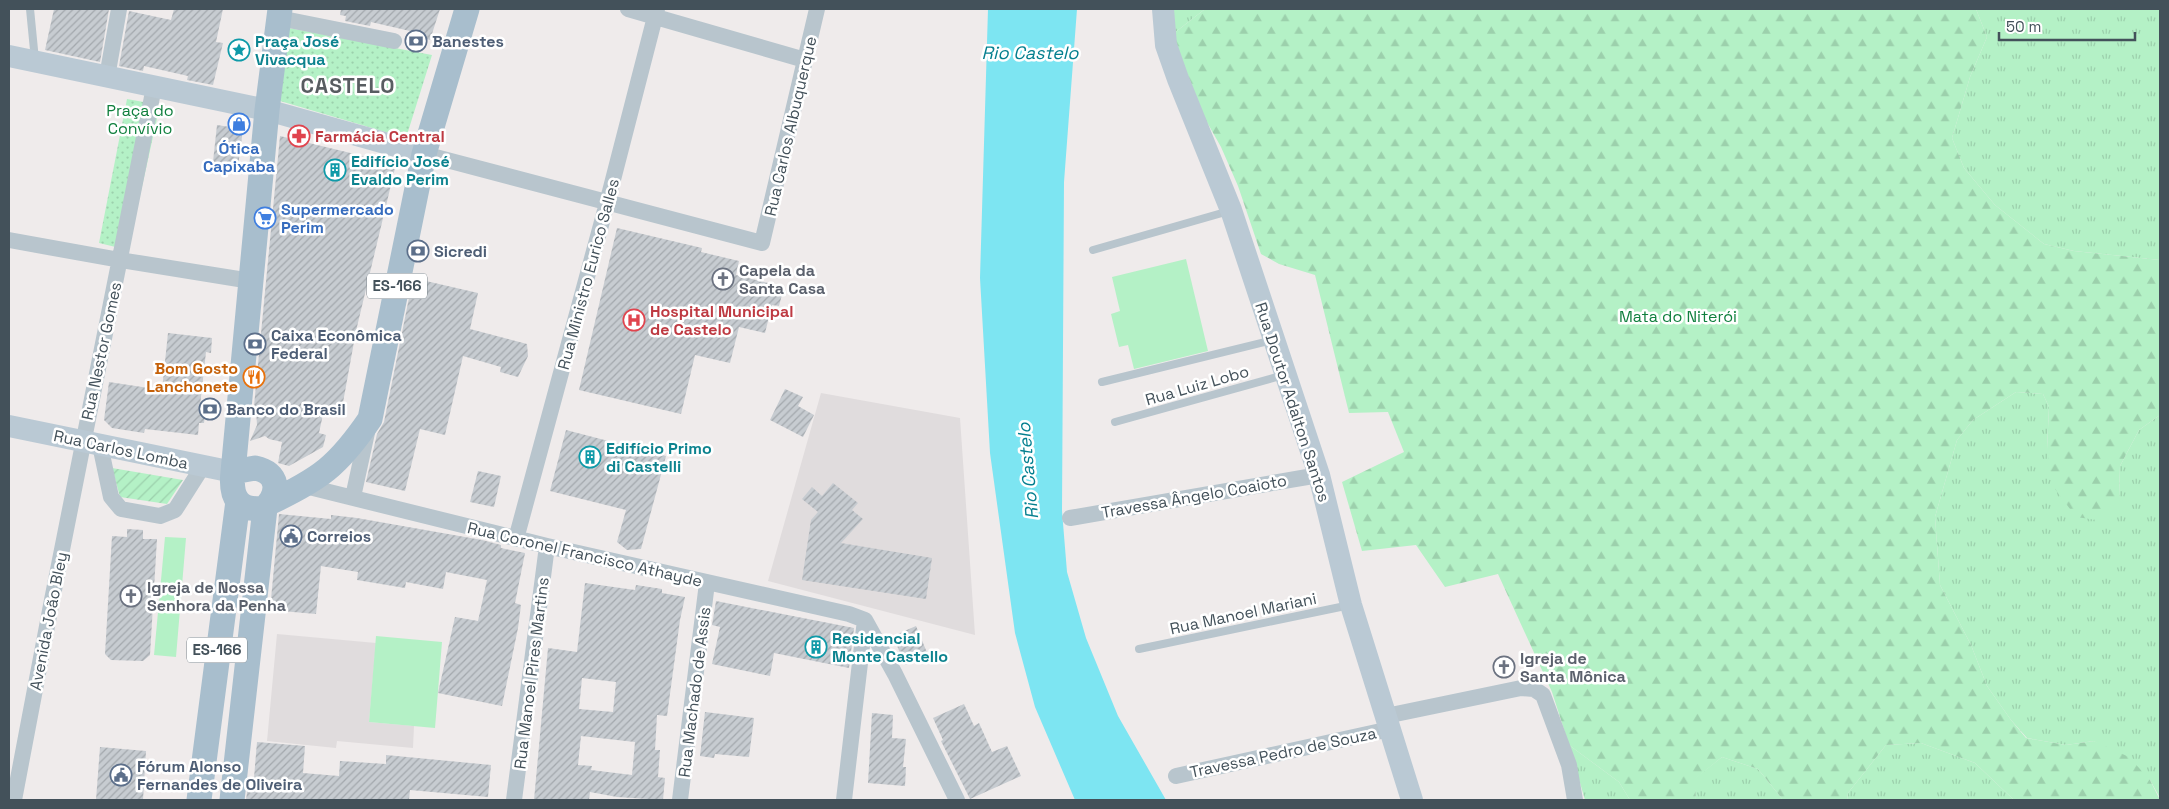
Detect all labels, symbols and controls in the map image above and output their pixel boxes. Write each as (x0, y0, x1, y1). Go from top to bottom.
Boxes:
scale bar (1999, 10, 2135, 42)
text: 50 m (2006, 17, 2041, 36)
bank icon: Banestes (404, 29, 428, 53)
place label: Praça José Vivacqua (255, 31, 339, 70)
place label: Banestes (432, 31, 504, 52)
street label: Rua Carlos Albuquerque (760, 34, 821, 218)
place icon: Praça José Vivacqua (227, 38, 251, 62)
water label: Rio Castelo (982, 41, 1079, 64)
district label: CASTELO (301, 72, 396, 99)
park label: Praça do Convívio (106, 100, 174, 139)
shop icon: Ótica Capixaba (227, 112, 251, 136)
pharmacy icon: Farmácia Central (287, 124, 311, 148)
place label: Farmácia Central (315, 126, 445, 147)
place label: Ótica Capixaba (203, 138, 275, 177)
place label: Edifício José Evaldo Perim (351, 151, 450, 190)
building icon: Edifício José Evaldo Perim (323, 158, 347, 182)
street label: Rua Ministro Eurico Salles (553, 176, 624, 372)
place label: Supermercado Perim (281, 199, 394, 238)
supermarket icon: Supermercado Perim (253, 206, 277, 230)
bank icon: Sicredi (406, 239, 430, 263)
place label: Sicredi (434, 241, 487, 262)
place label: Capela da Santa Casa (739, 260, 825, 299)
church icon: Capela da Santa Casa (711, 267, 735, 291)
road number: ES-166 (367, 274, 427, 298)
street label: Rua Nestor Gomes (77, 280, 126, 422)
street label: Rua Doutor Adalton Santos (1250, 300, 1335, 505)
place label: Hospital Municipal de Castelo (650, 301, 793, 340)
park label: Mata do Niterói (1619, 306, 1737, 327)
hospital icon: Hospital Municipal de Castelo (622, 308, 646, 332)
place label: Caixa Econômica Federal (271, 325, 402, 364)
bank icon: Caixa Econômica Federal (243, 332, 267, 356)
place label: Bom Gosto Lanchonete (146, 358, 238, 397)
street label: Rua Luiz Lobo (1143, 361, 1251, 410)
restaurant icon: Bom Gosto Lanchonete (242, 365, 266, 389)
bank icon: Banco do Brasil (198, 397, 222, 421)
place label: Banco do Brasil (226, 399, 346, 420)
water label: Rio Castelo (1012, 421, 1043, 520)
street label: Rua Carlos Lomba (52, 425, 190, 474)
place label: Edifício Primo di Castelli (606, 438, 712, 477)
building icon: Edifício Primo di Castelli (578, 445, 602, 469)
street label: Travessa Ângelo Coaioto (1100, 470, 1288, 523)
street label: Rua Coronel Francisco Athayde (465, 517, 704, 592)
public building icon: Correios (279, 524, 303, 548)
place label: Correios (307, 526, 371, 547)
street label: Avenida João Bley (25, 550, 72, 692)
street label: Rua Manoel Pires Martins (509, 576, 554, 770)
place label: Igreja de Nossa Senhora da Penha (147, 577, 286, 616)
church icon: Igreja de Nossa Senhora da Penha (119, 584, 143, 608)
street label: Rua Manoel Mariani (1168, 588, 1318, 639)
street label: Rua Machado de Assis (674, 606, 715, 779)
place label: Residencial Monte Castello (832, 628, 948, 667)
building icon: Residencial Monte Castello (804, 635, 828, 659)
road number: ES-166 (187, 638, 247, 662)
place label: Igreja de Santa Mônica (1520, 648, 1626, 687)
church icon: Igreja de Santa Mônica (1492, 655, 1516, 679)
street label: Travessa Pedro de Souza (1188, 722, 1378, 783)
place label: Fórum Alonso Fernandes de Oliveira (137, 756, 302, 795)
public building icon: Fórum Alonso Fernandes de Oliveira (109, 763, 133, 787)

